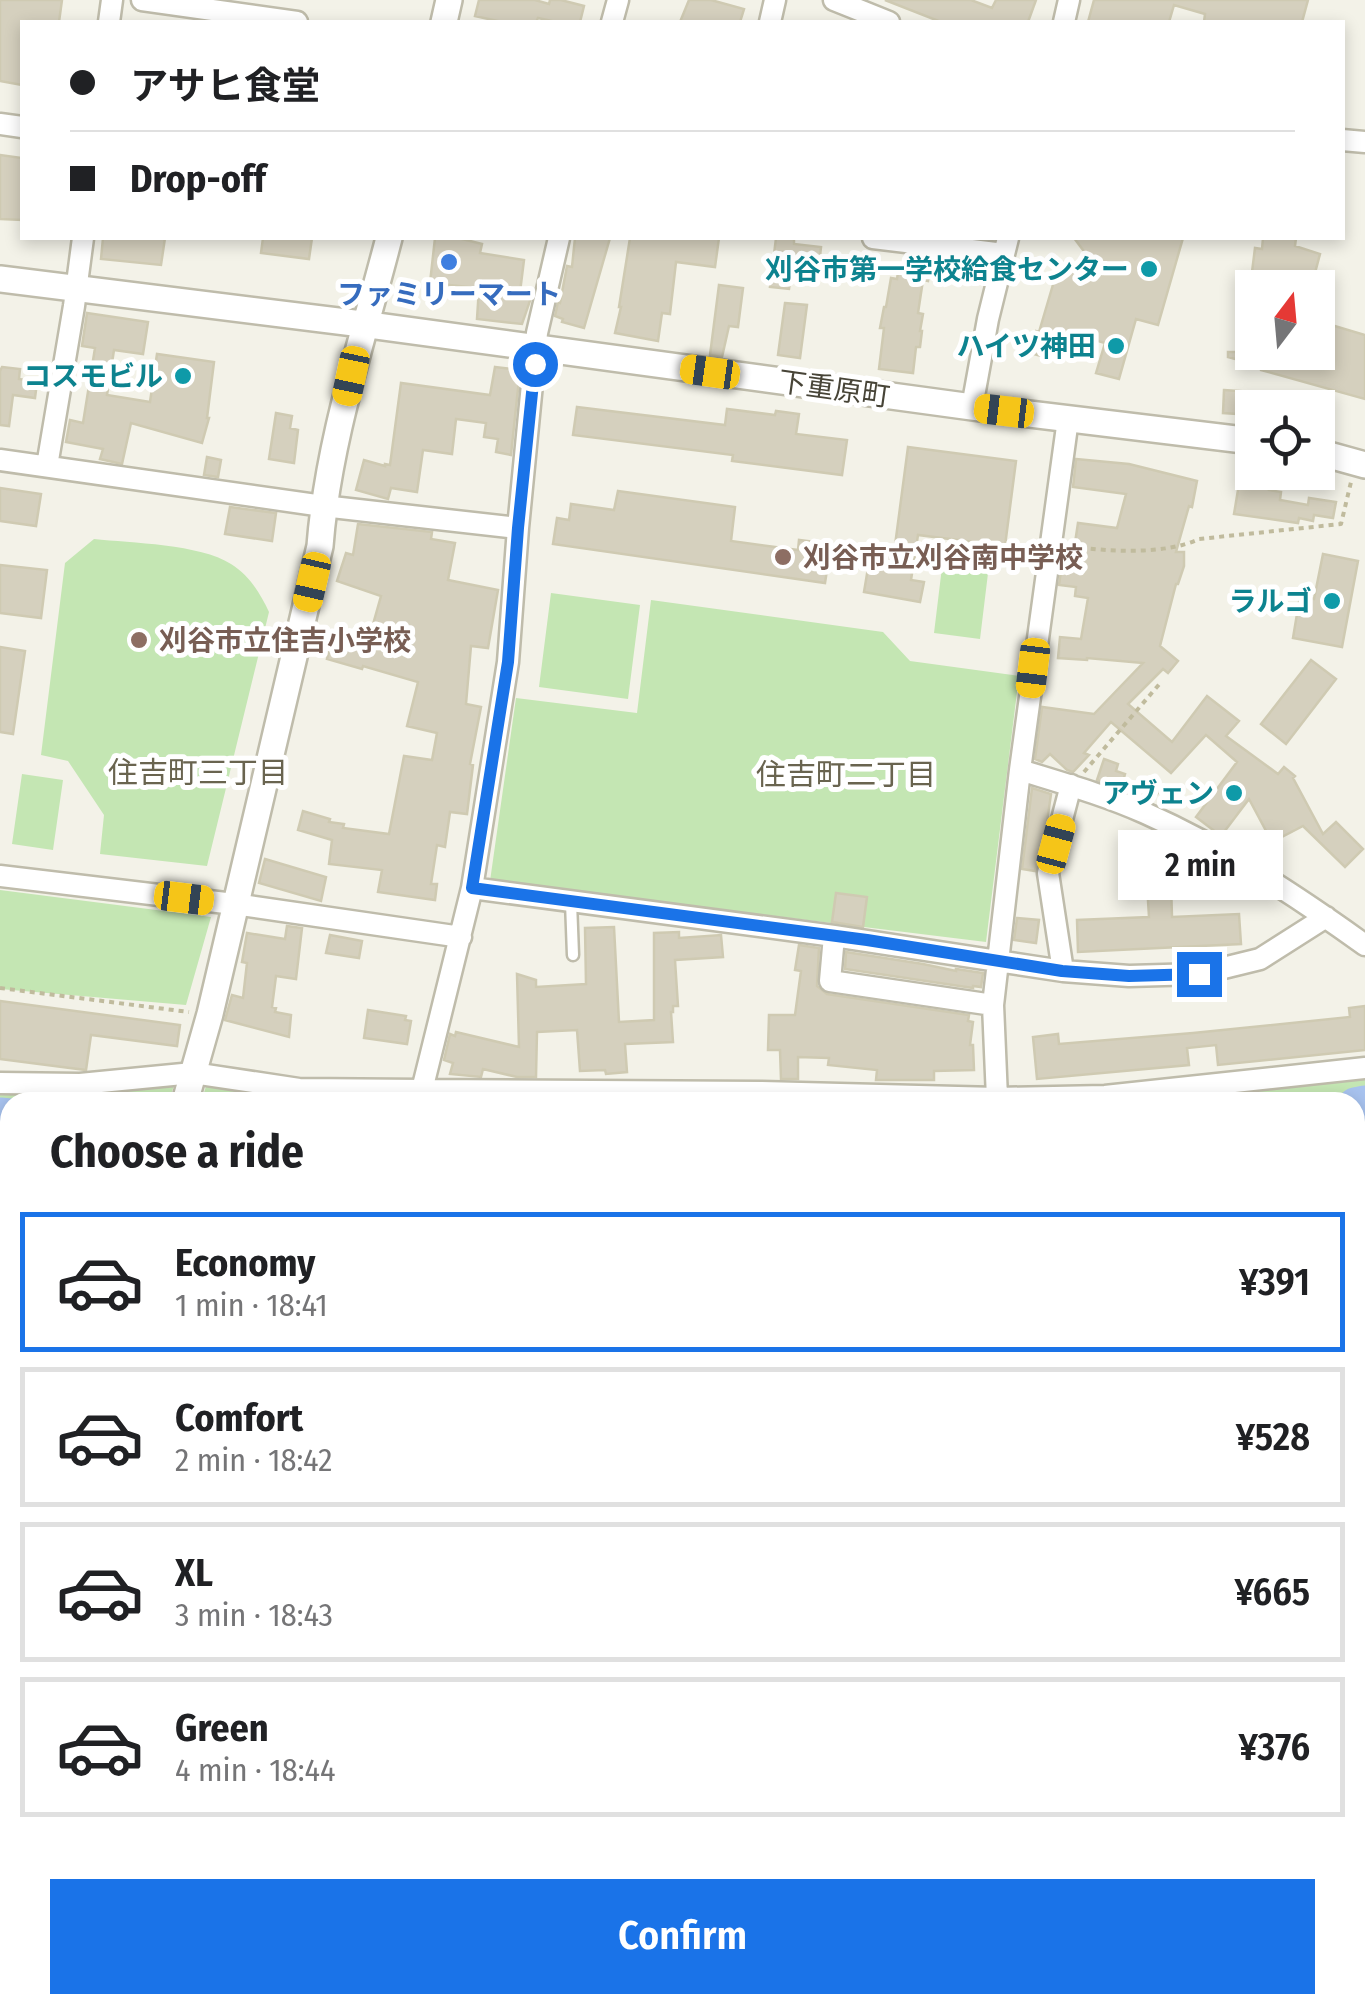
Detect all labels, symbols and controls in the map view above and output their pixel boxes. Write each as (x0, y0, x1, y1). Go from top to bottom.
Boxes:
text: アサヒ食堂 (130, 63, 320, 109)
text: Drop-off (130, 156, 266, 202)
marker: ファミリーマート (438, 251, 460, 273)
place label: 刈谷市第一学校給食センター (765, 253, 1129, 286)
marker: 刈谷市第一学校給食センター (1138, 258, 1160, 280)
north arrow (1235, 270, 1335, 370)
map controls (1235, 270, 1335, 490)
place label: ファミリーマート (337, 278, 561, 311)
place label: ハイツ神田 (957, 330, 1096, 363)
marker: ハイツ神田 (1105, 335, 1127, 357)
route start (513, 342, 558, 387)
car (330, 344, 372, 408)
car (678, 353, 742, 391)
place label: コスモビル (23, 360, 163, 393)
marker: コスモビル (172, 365, 194, 387)
street label: 下重原町 (776, 365, 892, 413)
button: locate (1235, 390, 1335, 490)
car (972, 392, 1036, 430)
place label: 刈谷市立刈谷南中学校 (803, 541, 1083, 574)
marker: 刈谷市立刈谷南中学校 (772, 546, 794, 568)
car (291, 549, 333, 615)
place label: ラルゴ (1229, 585, 1312, 618)
marker: ラルゴ (1321, 590, 1343, 612)
place label: 刈谷市立住吉小学校 (159, 624, 411, 657)
marker: 刈谷市立住吉小学校 (128, 629, 150, 651)
car (1014, 636, 1052, 700)
district label: 住吉町三丁目 (108, 755, 288, 791)
district label: 住吉町二丁目 (756, 757, 936, 793)
place label: アヴェン (1102, 777, 1214, 810)
marker: アヴェン (1223, 782, 1245, 804)
car (1034, 811, 1078, 877)
callout: 2 min (1116, 829, 1282, 899)
text: 2 min (1165, 846, 1236, 884)
car (152, 879, 216, 917)
route end (1177, 952, 1222, 997)
text: Choose a ride (50, 1125, 304, 1179)
icon: car (55, 1237, 145, 1327)
text: Economy (175, 1240, 315, 1286)
text: ¥391 (1239, 1259, 1310, 1305)
text: 1 min · 18:41 (175, 1286, 328, 1324)
icon: car (55, 1392, 145, 1482)
text: Comfort (175, 1395, 303, 1441)
text: ¥528 (1236, 1414, 1310, 1460)
text: 2 min · 18:42 (175, 1441, 332, 1479)
icon: car (55, 1547, 145, 1637)
text: XL (175, 1550, 213, 1596)
text: ¥665 (1234, 1569, 1310, 1615)
text: 3 min · 18:43 (175, 1596, 333, 1634)
icon: car (55, 1702, 145, 1792)
text: Green (175, 1705, 269, 1751)
text: ¥376 (1239, 1724, 1310, 1770)
text: 4 min · 18:44 (175, 1751, 335, 1789)
button: Confirm (50, 1879, 1315, 1994)

